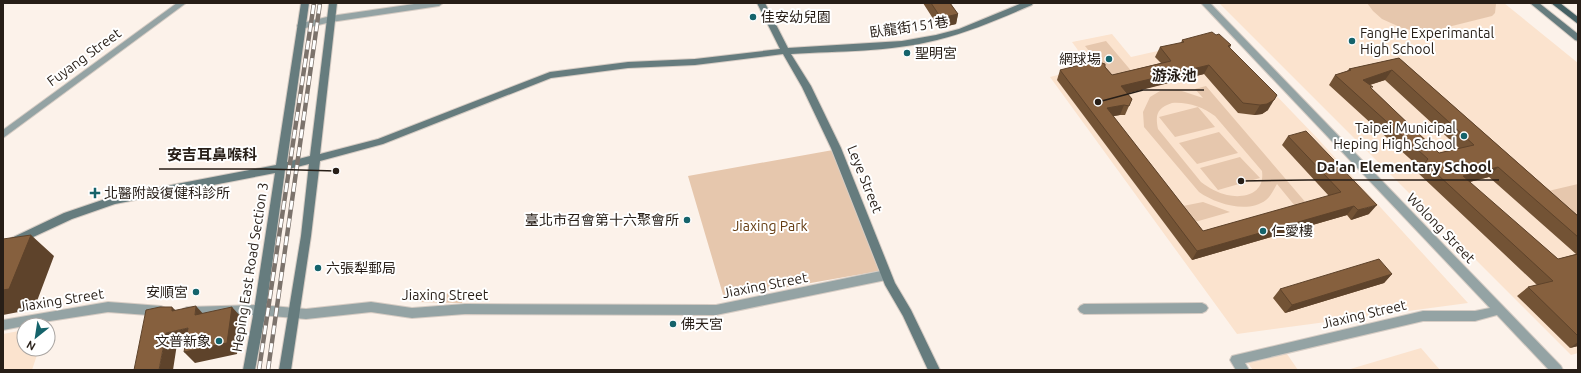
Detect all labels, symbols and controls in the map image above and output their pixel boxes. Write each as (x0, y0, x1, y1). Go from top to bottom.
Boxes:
place label: 佳安幼兒園 (761, 9, 831, 25)
marker: 佳安幼兒園 (748, 12, 758, 22)
street label: 臥龍街151巷 (868, 14, 950, 40)
street label: Fuyang Street (44, 25, 124, 89)
place label: FangHe Experimantal High School (1360, 25, 1494, 57)
marker: FangHe Experimantal High School (1347, 36, 1357, 46)
place label: 聖明宮 (915, 45, 957, 61)
marker: 聖明宮 (902, 48, 912, 58)
place label: 網球場 (1059, 51, 1101, 67)
marker: 網球場 (1104, 54, 1114, 64)
callout: 游泳池 (1143, 63, 1204, 90)
text: 游泳池 (1151, 67, 1197, 84)
place label: Taipei Municipal Heping High School (1333, 120, 1456, 152)
marker: Taipei Municipal Heping High School (1459, 131, 1469, 141)
callout: 安吉耳鼻喉科 (159, 142, 265, 169)
street label: Leye Street (844, 143, 886, 216)
text: 安吉耳鼻喉科 (167, 146, 257, 163)
callout: Da'an Elementary School (1308, 153, 1499, 180)
text: Da'an Elementary School (1316, 158, 1492, 175)
street label: Heping East Road Section 3 (229, 181, 271, 353)
place label: 北醫附設復健科診所 (104, 185, 230, 201)
marker: 北醫附設復健科診所 (89, 187, 101, 199)
street label: Wolong Street (1404, 190, 1479, 267)
place label: 臺北市召會第十六聚會所 (525, 212, 679, 228)
marker: 臺北市召會第十六聚會所 (682, 215, 692, 225)
park label: Jiaxing Park (732, 218, 808, 234)
place label: 仁愛樓 (1271, 223, 1313, 239)
marker: 仁愛樓 (1258, 226, 1268, 236)
place label: 六張犁郵局 (326, 260, 396, 276)
marker: 六張犁郵局 (313, 263, 323, 273)
street label: Jiaxing Street (721, 269, 809, 301)
place label: 安順宮 (146, 284, 188, 300)
street label: Jiaxing Street (17, 285, 105, 315)
marker: 安順宮 (191, 287, 201, 297)
street label: Jiaxing Street (402, 287, 489, 303)
street label: Jiaxing Street (1320, 296, 1408, 332)
place label: 佛天宮 (681, 316, 723, 332)
north arrow (16, 317, 56, 357)
marker: 佛天宮 (668, 319, 678, 329)
place label: 文普新象 (155, 333, 211, 349)
marker: 文普新象 (214, 336, 224, 346)
text: N (24, 338, 38, 353)

